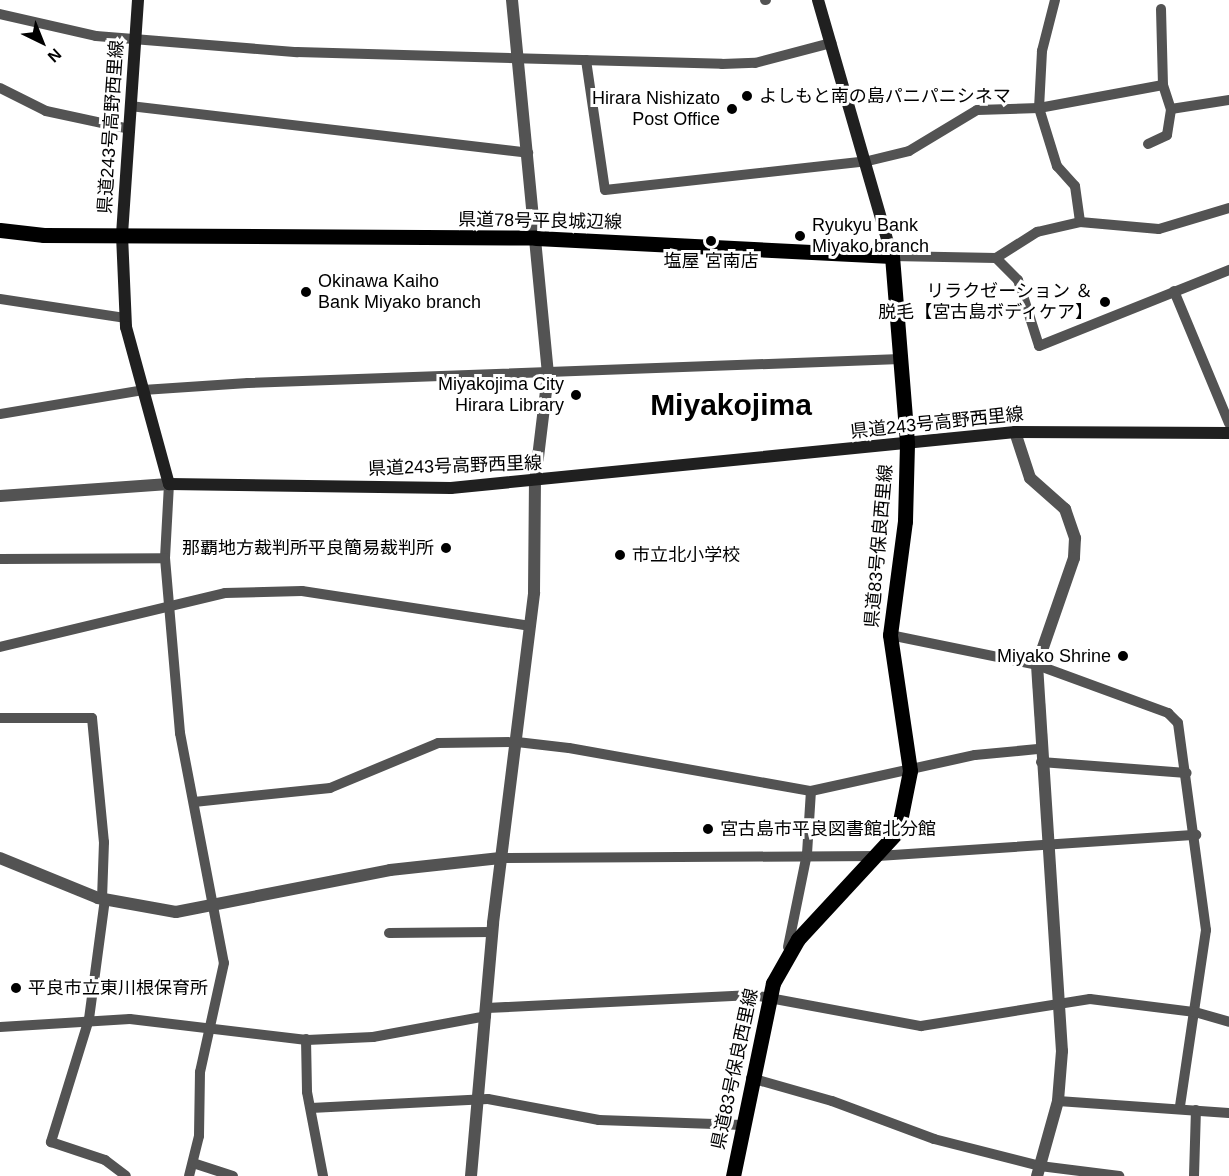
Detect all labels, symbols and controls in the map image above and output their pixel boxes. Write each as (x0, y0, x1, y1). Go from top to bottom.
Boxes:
north arrow (12, 12, 72, 72)
street label: 県道243号高野西里線 (94, 39, 128, 215)
text: N (45, 45, 65, 66)
place label: よしもと南の島パニパニシネマ (759, 85, 1011, 107)
place label: Hirara Nishizato Post Office (592, 88, 720, 130)
marker: よしもと南の島パニパニシネマ (740, 89, 754, 103)
marker: Hirara Nishizato Post Office (725, 102, 739, 116)
street label: 県道78号平良城辺線 (458, 209, 622, 233)
place label: Ryukyu Bank Miyako branch (812, 215, 929, 258)
marker: Ryukyu Bank Miyako branch (793, 229, 807, 243)
marker: 塩屋 宮南店 (704, 234, 718, 248)
place label: 塩屋 宮南店 (663, 250, 759, 272)
place label: Okinawa Kaiho Bank Miyako branch (318, 271, 481, 314)
place label: リラクゼーション ＆ 脱毛【宮古島ボディケア】 (877, 281, 1093, 324)
marker: Okinawa Kaiho Bank Miyako branch (299, 285, 313, 299)
marker: リラクゼーション ＆ 脱毛【宮古島ボディケア】 (1098, 295, 1112, 309)
place label: Miyakojima City Hirara Library (438, 374, 564, 416)
district label: Miyakojima (650, 387, 812, 423)
marker: Miyakojima City Hirara Library (569, 388, 583, 402)
street label: 県道243号高野西里線 (849, 403, 1025, 443)
street label: 県道243号高野西里線 (368, 452, 542, 480)
street label: 県道83号保良西里線 (861, 463, 897, 629)
place label: 那覇地方裁判所平良簡易裁判所 (182, 537, 434, 559)
marker: 那覇地方裁判所平良簡易裁判所 (439, 541, 453, 555)
place label: 市立北小学校 (632, 544, 740, 566)
marker: 市立北小学校 (613, 548, 627, 562)
place label: Miyako Shrine (997, 645, 1111, 667)
marker: Miyako Shrine (1116, 649, 1130, 663)
place label: 宮古島市平良図書館北分館 (720, 818, 936, 840)
marker: 宮古島市平良図書館北分館 (701, 822, 715, 836)
place label: 平良市立東川根保育所 (28, 977, 208, 999)
marker: 平良市立東川根保育所 (9, 981, 23, 995)
street label: 県道83号保良西里線 (707, 987, 763, 1151)

